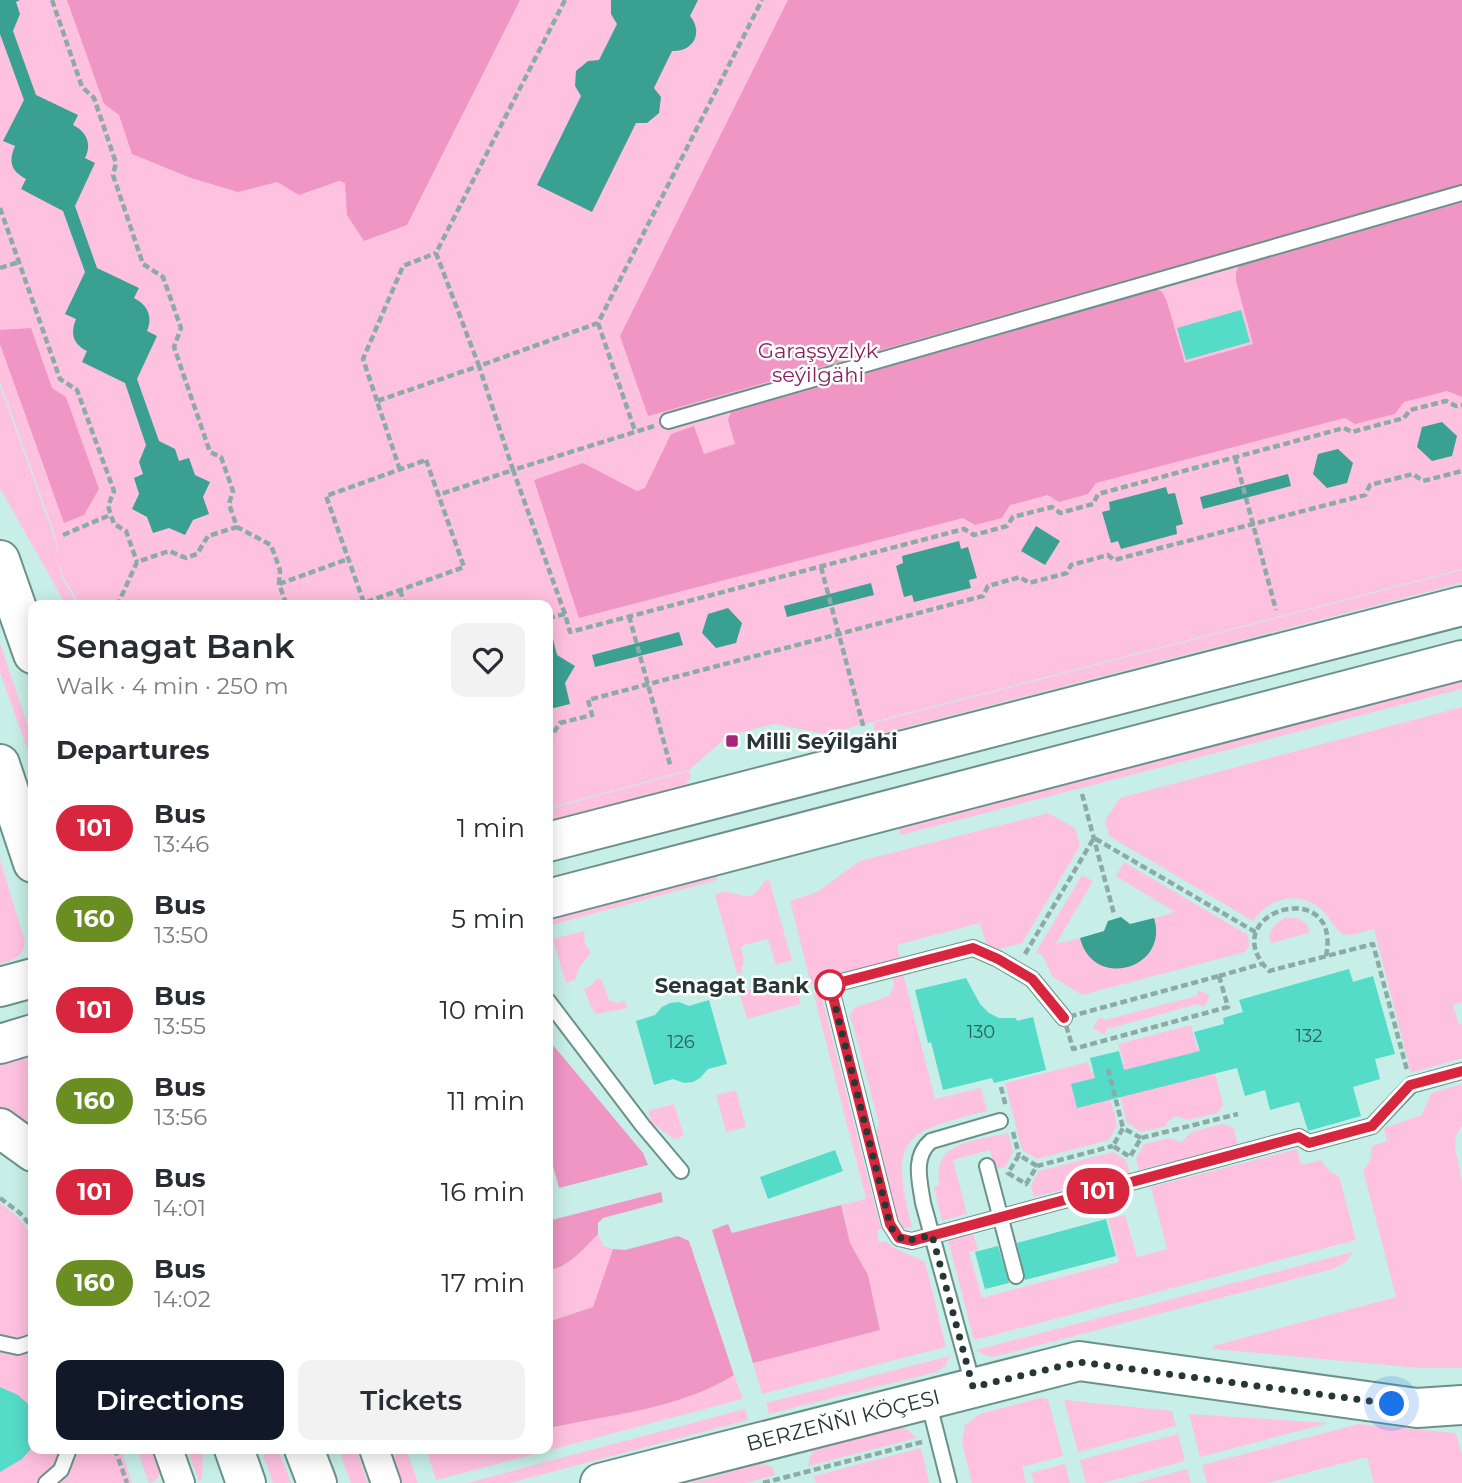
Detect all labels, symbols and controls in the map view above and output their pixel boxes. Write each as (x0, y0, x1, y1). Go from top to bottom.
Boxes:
park label: Garaşsyzlyk seýilgähi (758, 338, 879, 387)
button: heart (451, 623, 525, 697)
text: Senagat Bank (56, 626, 295, 666)
text: Walk · 4 min · 250 m (56, 672, 289, 700)
place label: Milli Seýilgähi (746, 729, 898, 754)
marker: Milli Seýilgähi (724, 733, 740, 749)
text: Departures (56, 734, 210, 766)
text: Bus (154, 798, 206, 830)
text: 1 min (457, 812, 525, 844)
text: 101 (77, 813, 112, 842)
text: 13:46 (154, 830, 209, 858)
text: Bus (154, 889, 206, 921)
text: 5 min (451, 903, 525, 935)
text: 160 (74, 904, 115, 933)
text: 13:50 (154, 921, 208, 949)
marker: Senagat Bank (815, 970, 845, 1000)
place label: Senagat Bank (655, 973, 809, 998)
text: Bus (154, 980, 206, 1012)
text: 10 min (439, 994, 525, 1026)
text: 101 (77, 995, 112, 1024)
text: 13:55 (154, 1012, 206, 1040)
house number: 130 (967, 1021, 995, 1043)
house number: 132 (1296, 1025, 1322, 1047)
house number: 126 (667, 1031, 695, 1053)
text: Bus (154, 1071, 206, 1103)
text: 11 min (447, 1085, 525, 1117)
text: 160 (74, 1086, 115, 1115)
text: 13:56 (154, 1103, 207, 1131)
text: Bus (154, 1162, 206, 1194)
line badge: 101 (1058, 1168, 1138, 1214)
text: 16 min (441, 1176, 525, 1208)
text: 101 (1080, 1176, 1116, 1205)
text: 101 (77, 1177, 112, 1206)
text: 14:01 (154, 1194, 206, 1222)
text: Bus (154, 1253, 206, 1285)
text: 17 min (441, 1267, 525, 1299)
text: 160 (74, 1268, 115, 1297)
text: 14:02 (154, 1285, 211, 1313)
button: Directions (56, 1360, 284, 1440)
button: Tickets (298, 1360, 525, 1440)
street label: BERZEŇŇI KÖÇESI (744, 1384, 942, 1456)
your location (1374, 1386, 1409, 1421)

